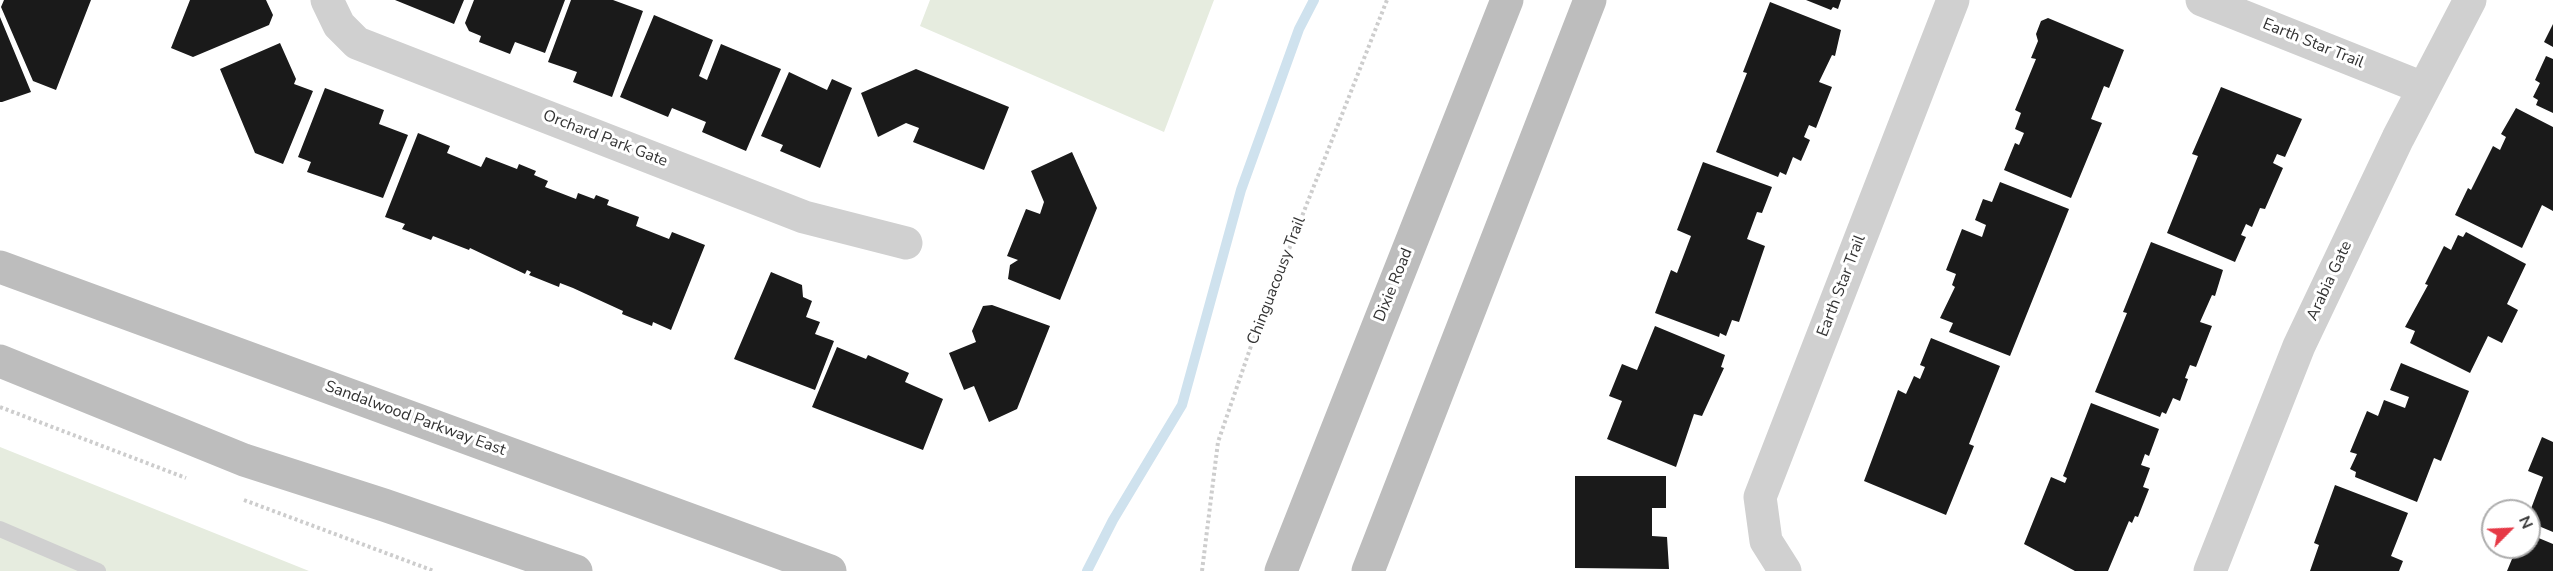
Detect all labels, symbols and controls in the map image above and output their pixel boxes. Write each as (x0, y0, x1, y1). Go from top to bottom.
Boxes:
street label: Earth Star Trail (2260, 15, 2366, 73)
street label: Orchard Park Gate (540, 106, 670, 172)
street label: Chinguacousy Trail (1244, 214, 1310, 348)
street label: Earth Star Trail (1814, 232, 1870, 340)
street label: Arabia Gate (2303, 238, 2357, 324)
street label: Dixie Road (1371, 245, 1417, 325)
street label: Sandalwood Parkway East (322, 377, 508, 461)
north arrow (2481, 499, 2541, 559)
text: N (2513, 513, 2538, 532)

